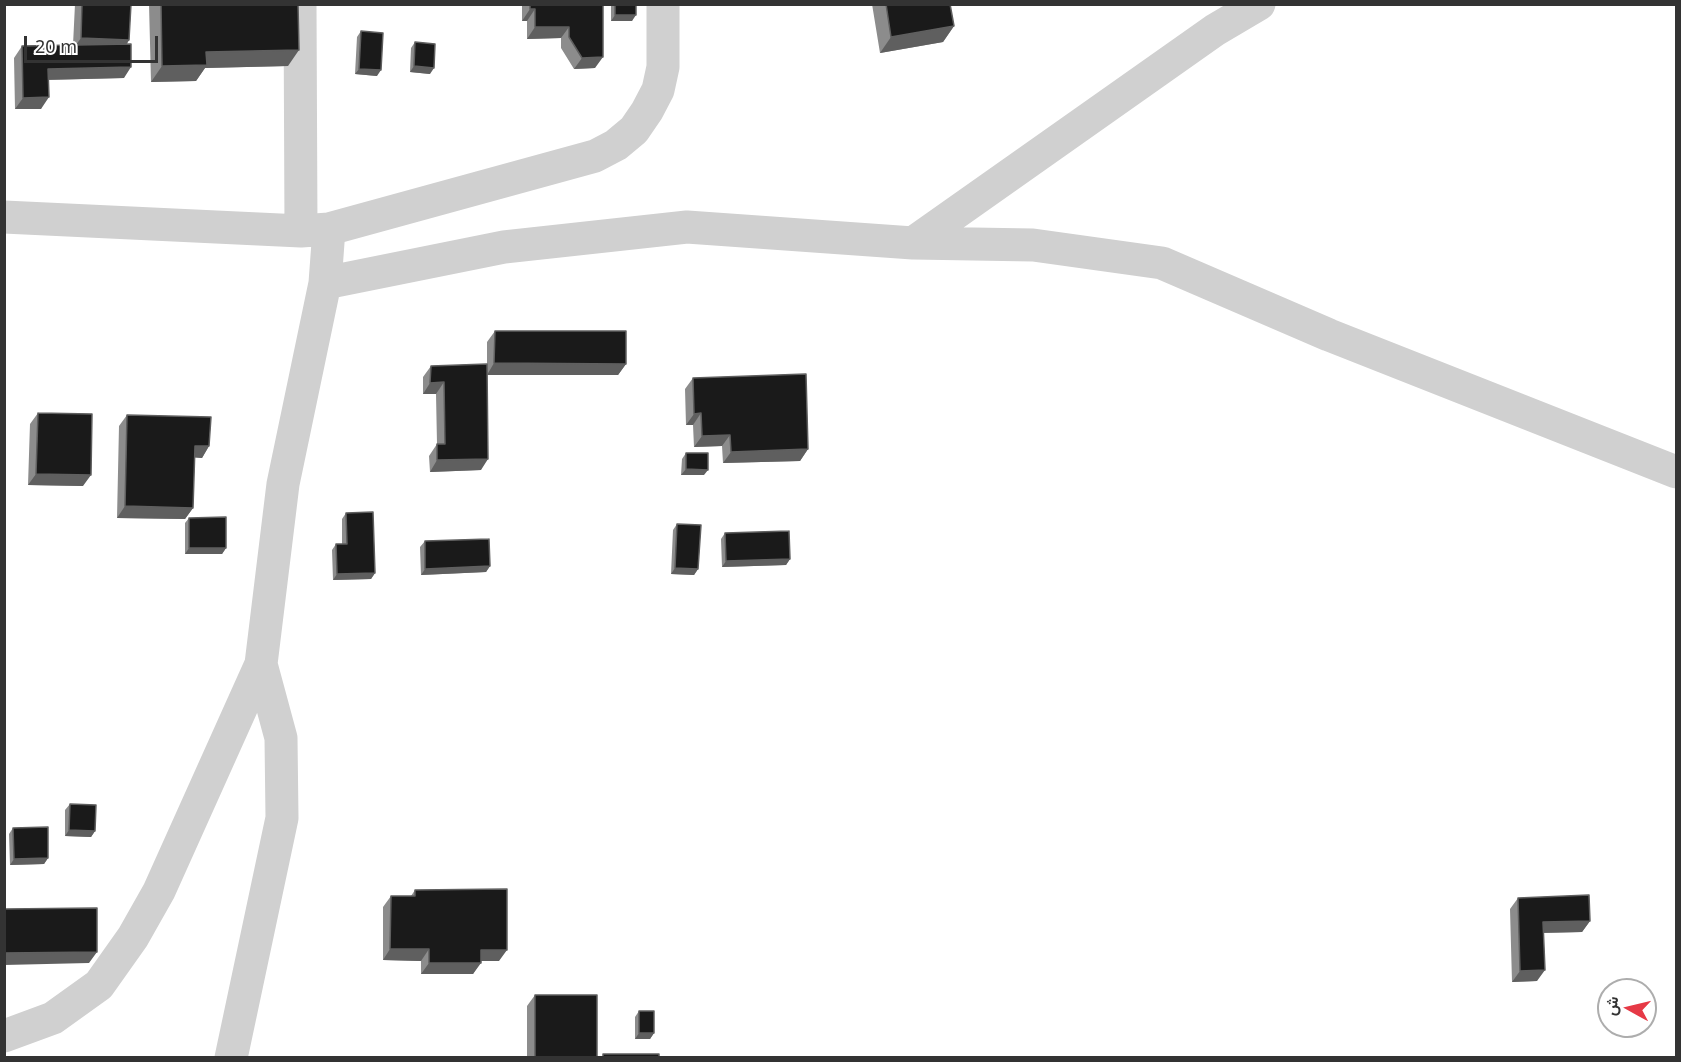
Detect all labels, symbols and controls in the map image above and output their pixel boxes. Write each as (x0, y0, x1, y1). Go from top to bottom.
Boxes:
scale bar (27, 24, 160, 62)
text: 20 m (35, 34, 77, 58)
north arrow (1597, 978, 1657, 1038)
text: ش (1599, 995, 1623, 1017)

